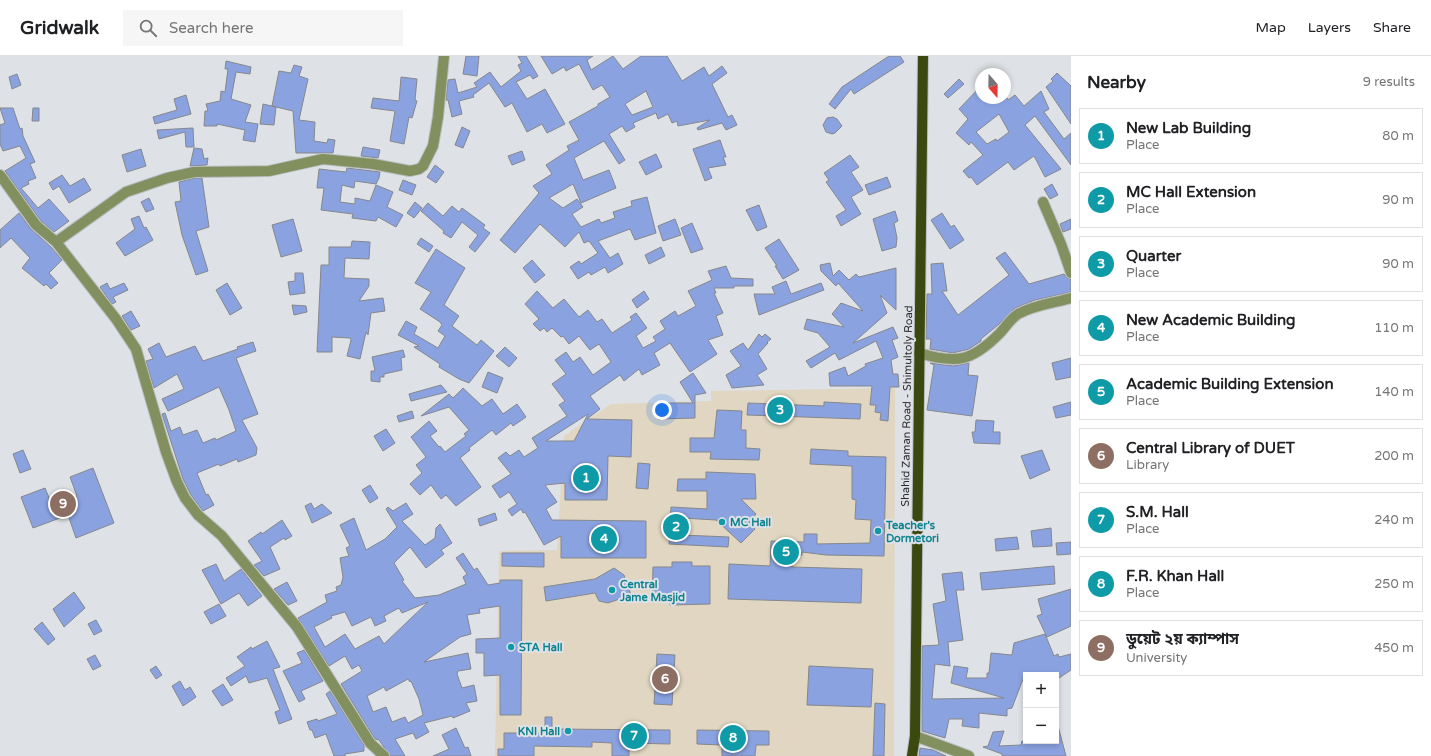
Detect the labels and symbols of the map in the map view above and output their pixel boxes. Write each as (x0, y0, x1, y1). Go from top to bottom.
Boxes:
north arrow (975, 68, 1011, 104)
street label: Shahid Zaman Road - Shimultoly Road (899, 305, 915, 507)
pin: 3 (767, 395, 793, 425)
your location (652, 400, 672, 420)
pin: 1 (573, 463, 599, 493)
pin: 9 (50, 489, 76, 519)
pin: 2 (663, 512, 689, 542)
place label: MC Hall (730, 516, 771, 529)
marker: MC Hall (717, 517, 727, 527)
place label: Teacher's Dormetori (885, 519, 939, 545)
pin: 4 (591, 524, 617, 554)
marker: Teacher's Dormetori (873, 526, 883, 536)
pin: 5 (773, 537, 799, 567)
place label: Central Jame Masjid (619, 578, 685, 605)
marker: Central Jame Masjid (607, 585, 617, 595)
place label: STA Hall (519, 641, 563, 654)
marker: STA Hall (506, 642, 516, 652)
pin: 6 (652, 664, 678, 694)
pin: 7 (621, 721, 647, 751)
pin: 8 (720, 723, 746, 753)
place label: KNI Hall (518, 725, 560, 738)
marker: KNI Hall (563, 726, 573, 736)

